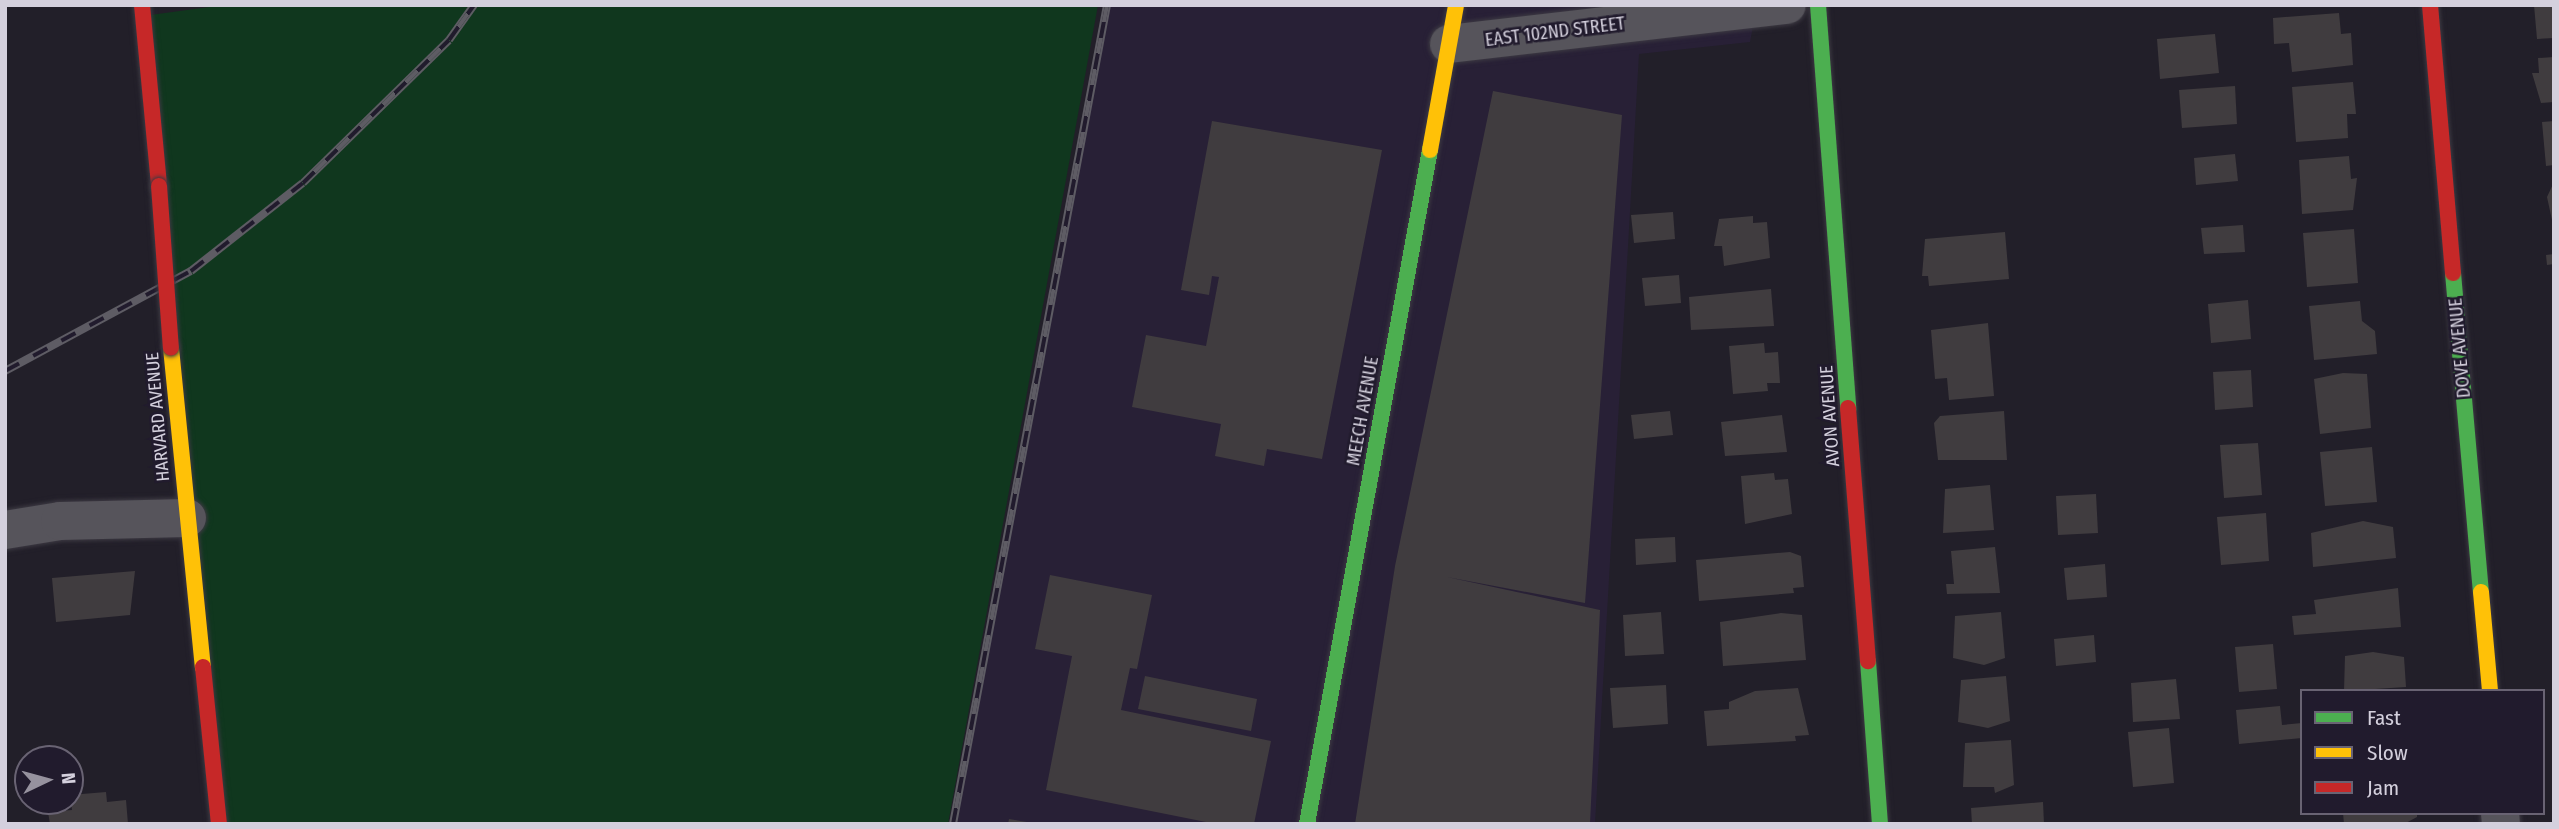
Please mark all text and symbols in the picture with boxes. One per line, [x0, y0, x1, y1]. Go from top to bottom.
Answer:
street label: EAST 102ND STREET [1484, 13, 1626, 51]
street label: DOVE AVENUE [2445, 297, 2475, 399]
street label: HARVARD AVENUE [142, 351, 174, 483]
street label: MEECH AVENUE [1343, 355, 1383, 467]
street label: AVON AVENUE [1816, 365, 1844, 467]
legend [2300, 689, 2545, 815]
text: Fast [2367, 705, 2401, 731]
text: Slow [2367, 740, 2408, 766]
north arrow [14, 745, 84, 815]
text: N [56, 772, 80, 785]
text: Jam [2367, 775, 2399, 801]

